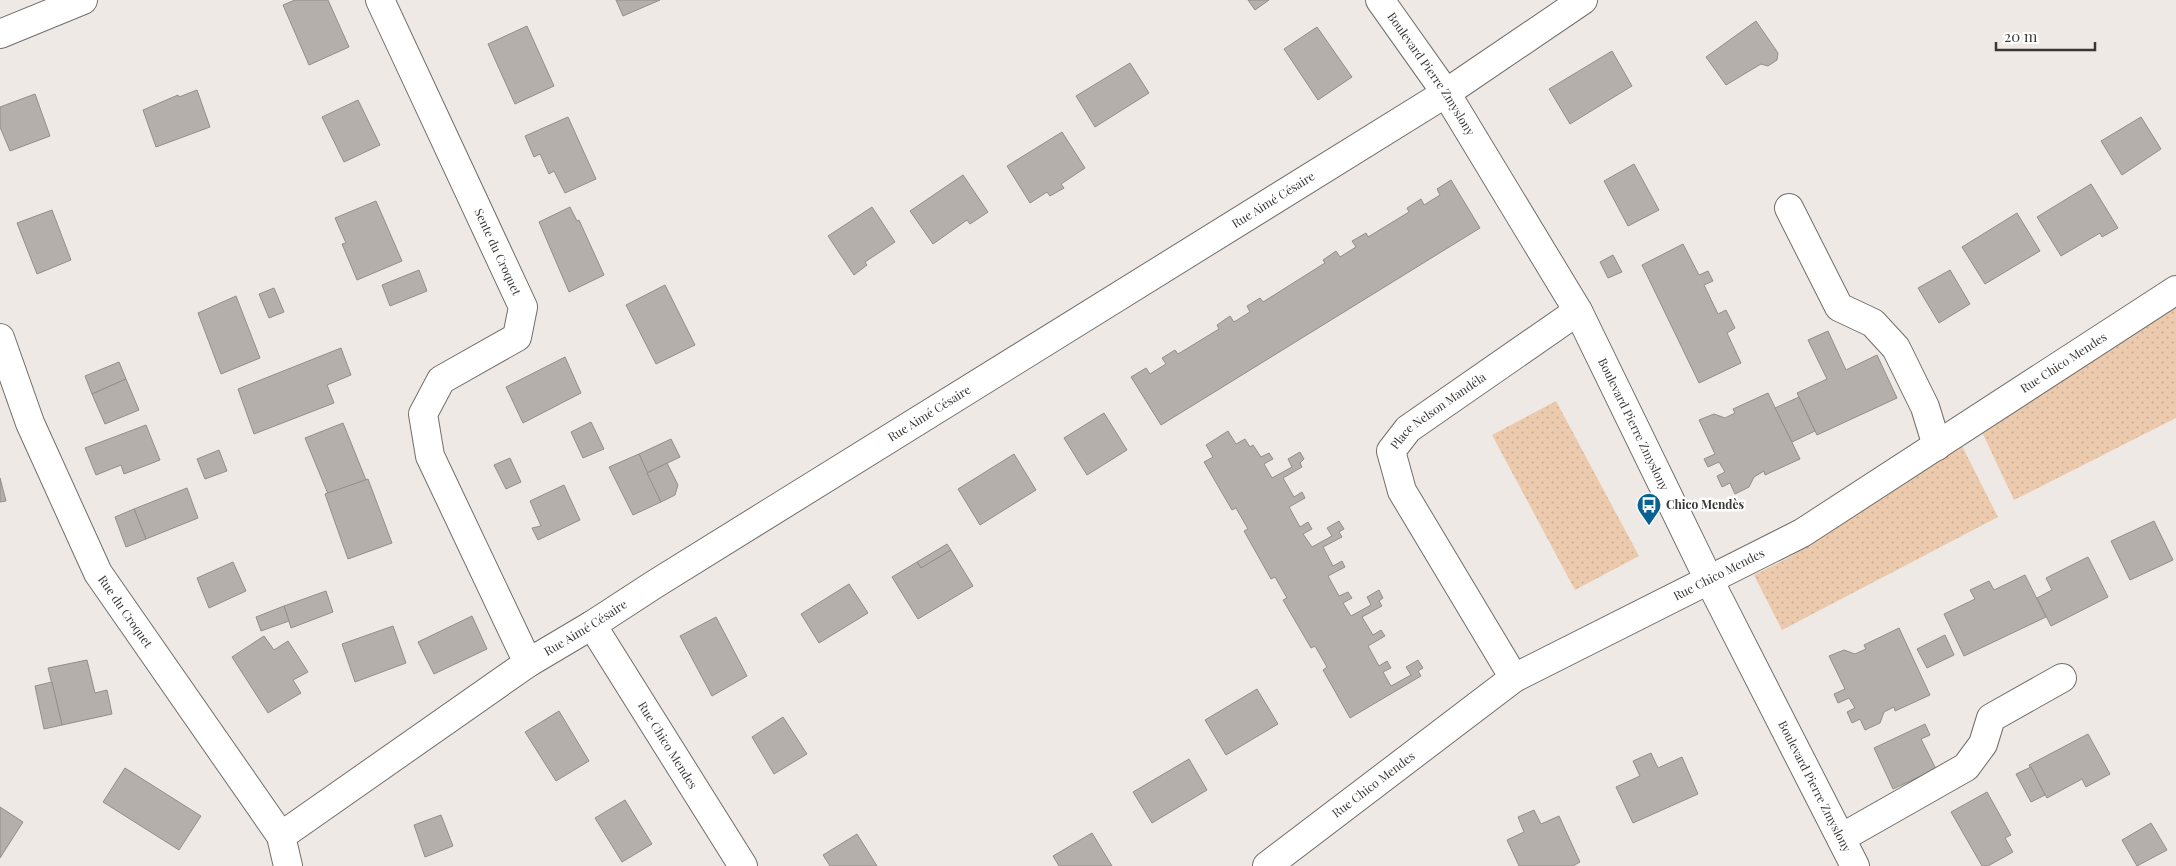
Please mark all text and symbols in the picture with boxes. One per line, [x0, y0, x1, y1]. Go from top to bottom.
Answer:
street label: Boulevard Pierre Zmyslony [1384, 9, 1479, 138]
scale bar [1996, 20, 2095, 52]
text: 20 m [2004, 26, 2038, 46]
street label: Rue Aimé Césaire [1228, 168, 1317, 231]
street label: Sente du Croquet [471, 206, 526, 298]
street label: Rue Chico Mendes [2017, 328, 2110, 396]
street label: Boulevard Pierre Zmyslony [1595, 355, 1673, 493]
street label: Place Nelson Mandéla [1386, 368, 1489, 452]
street label: Rue Aimé Césaire [884, 381, 973, 445]
bus stop icon: Chico Mendès [1636, 492, 1662, 526]
place label: Chico Mendès [1666, 496, 1745, 512]
street label: Rue Chico Mendes [1670, 544, 1767, 604]
street label: Rue du Croquet [95, 572, 157, 651]
street label: Rue Aimé Césaire [541, 595, 630, 659]
street label: Rue Chico Mendes [635, 698, 702, 791]
street label: Boulevard Pierre Zmyslony [1775, 718, 1856, 855]
street label: Rue Chico Mendes [1328, 747, 1418, 821]

